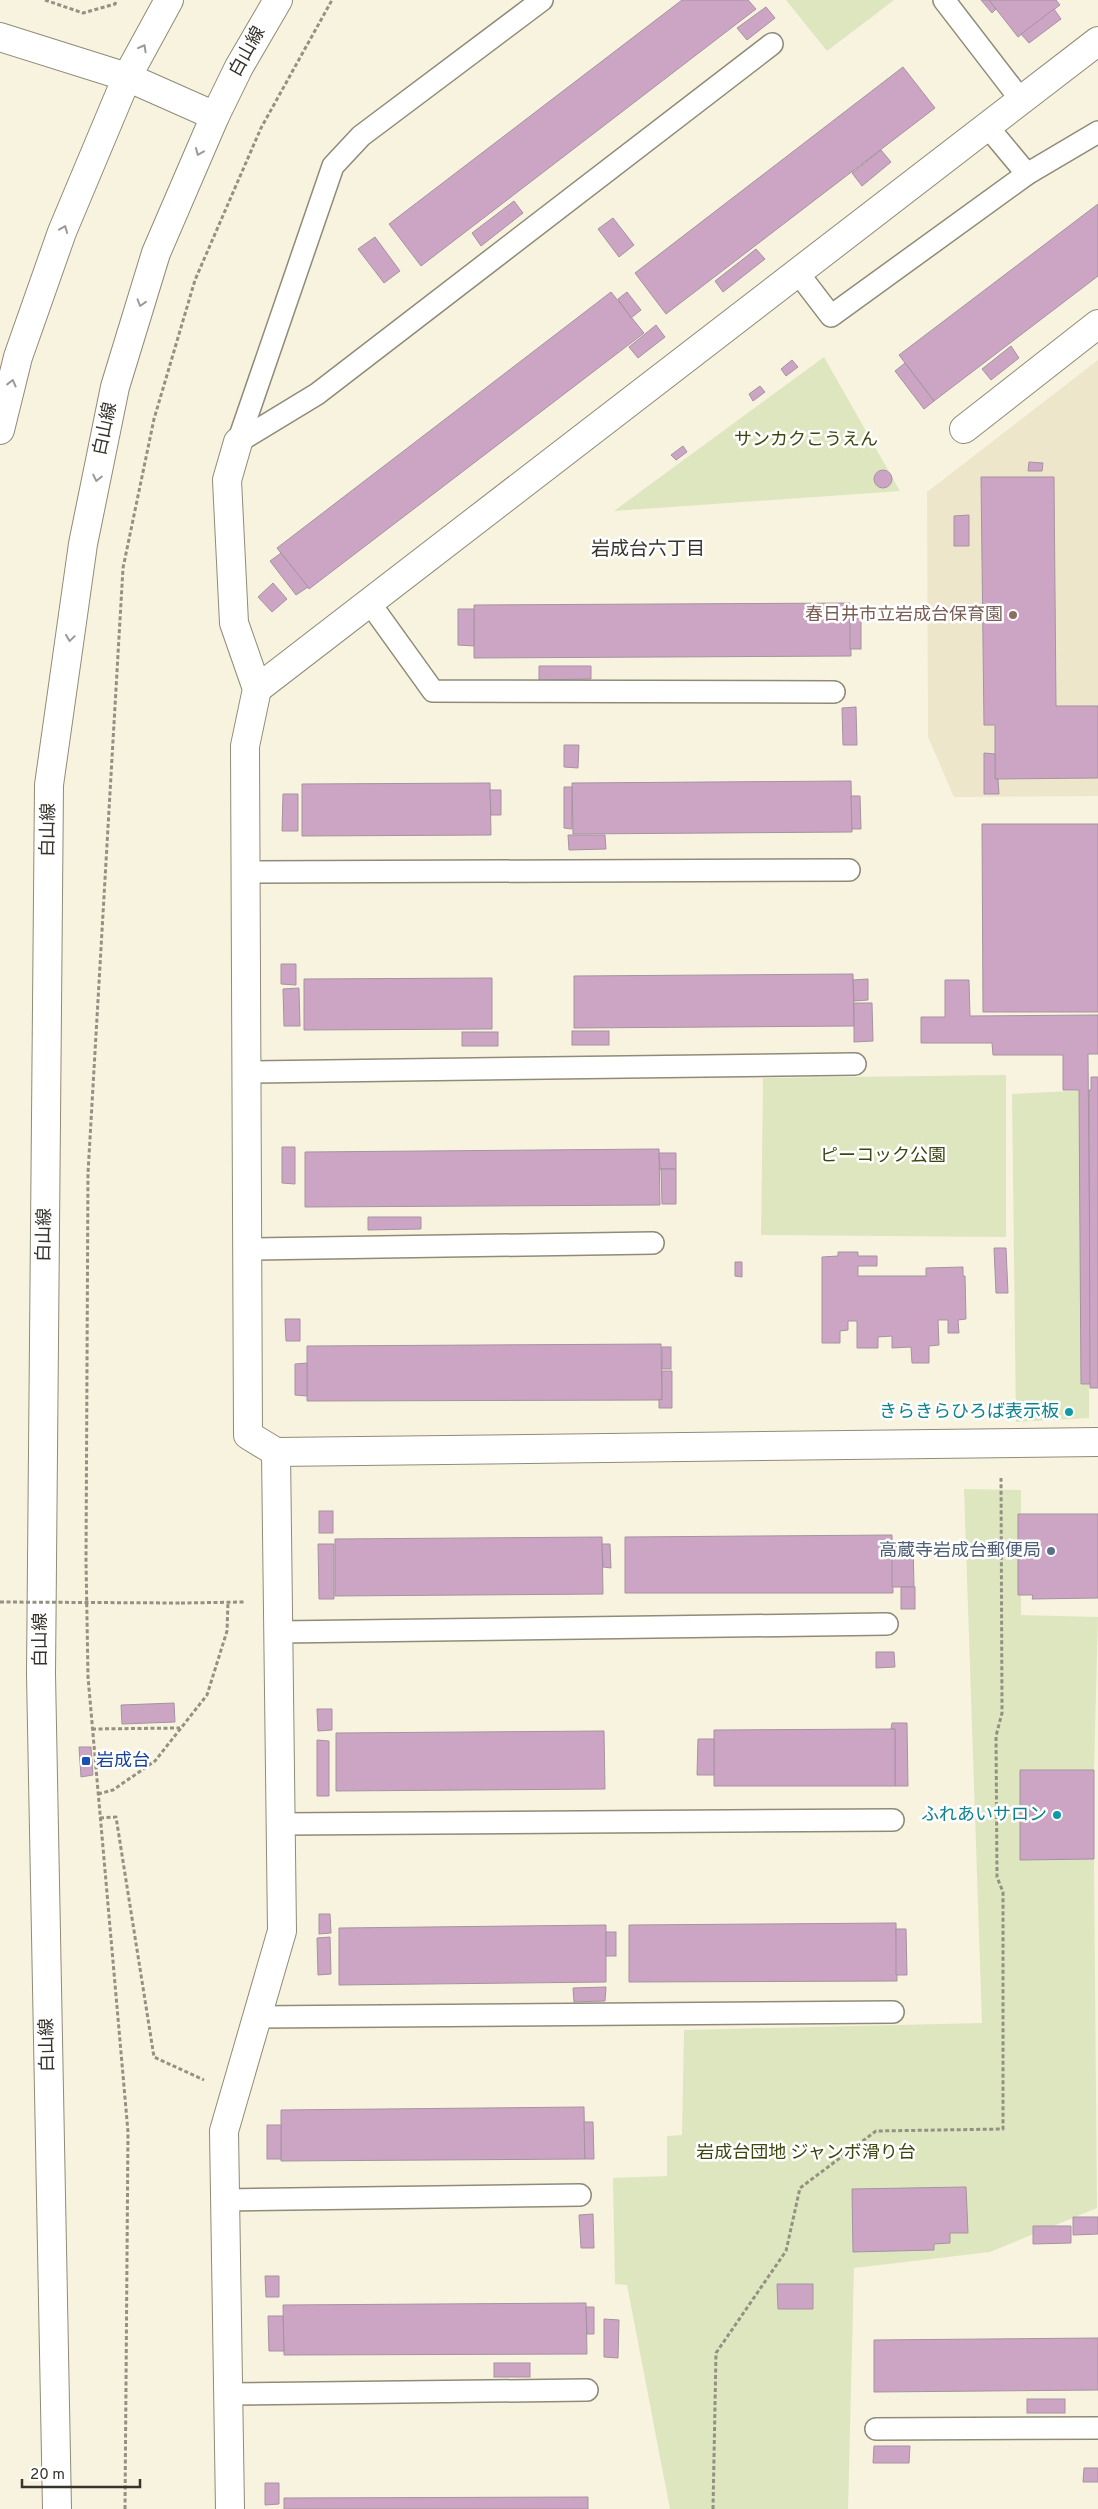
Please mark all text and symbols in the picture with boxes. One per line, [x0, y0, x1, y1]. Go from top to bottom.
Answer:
street label: 白山線 [225, 23, 271, 81]
one-way arrow [137, 44, 147, 53]
one-way arrow [195, 147, 206, 156]
one-way arrow [58, 225, 68, 234]
one-way arrow [136, 299, 146, 307]
one-way arrow [6, 378, 17, 387]
street label: 白山線 [89, 400, 123, 458]
park label: サンカクこうえん [734, 429, 878, 452]
one-way arrow [92, 473, 102, 482]
district label: 岩成台六丁目 [591, 538, 705, 562]
place label: 春日井市立岩成台保育園 [805, 604, 1003, 627]
marker: 春日井市立岩成台保育園 [1007, 609, 1019, 621]
one-way arrow [65, 634, 75, 642]
street label: 白山線 [37, 803, 61, 857]
park label: ピーコック公園 [820, 1145, 946, 1168]
street label: 白山線 [33, 1208, 57, 1262]
place label: きらきらひろば表示板 [879, 1401, 1059, 1424]
marker: きらきらひろば表示板 [1063, 1406, 1075, 1418]
place label: 高蔵寺岩成台郵便局 [879, 1540, 1041, 1563]
marker: 高蔵寺岩成台郵便局 [1045, 1545, 1057, 1557]
street label: 白山線 [30, 1613, 53, 1667]
place label: 岩成台 [96, 1750, 150, 1773]
marker: 岩成台 [80, 1755, 92, 1767]
place label: ふれあいサロン [921, 1804, 1047, 1827]
marker: ふれあいサロン [1051, 1809, 1063, 1821]
street label: 白山線 [36, 2018, 60, 2072]
park label: 岩成台団地 ジャンボ滑り台 [696, 2142, 916, 2165]
scale bar [22, 2456, 140, 2488]
text: 20 m [30, 2466, 65, 2485]

